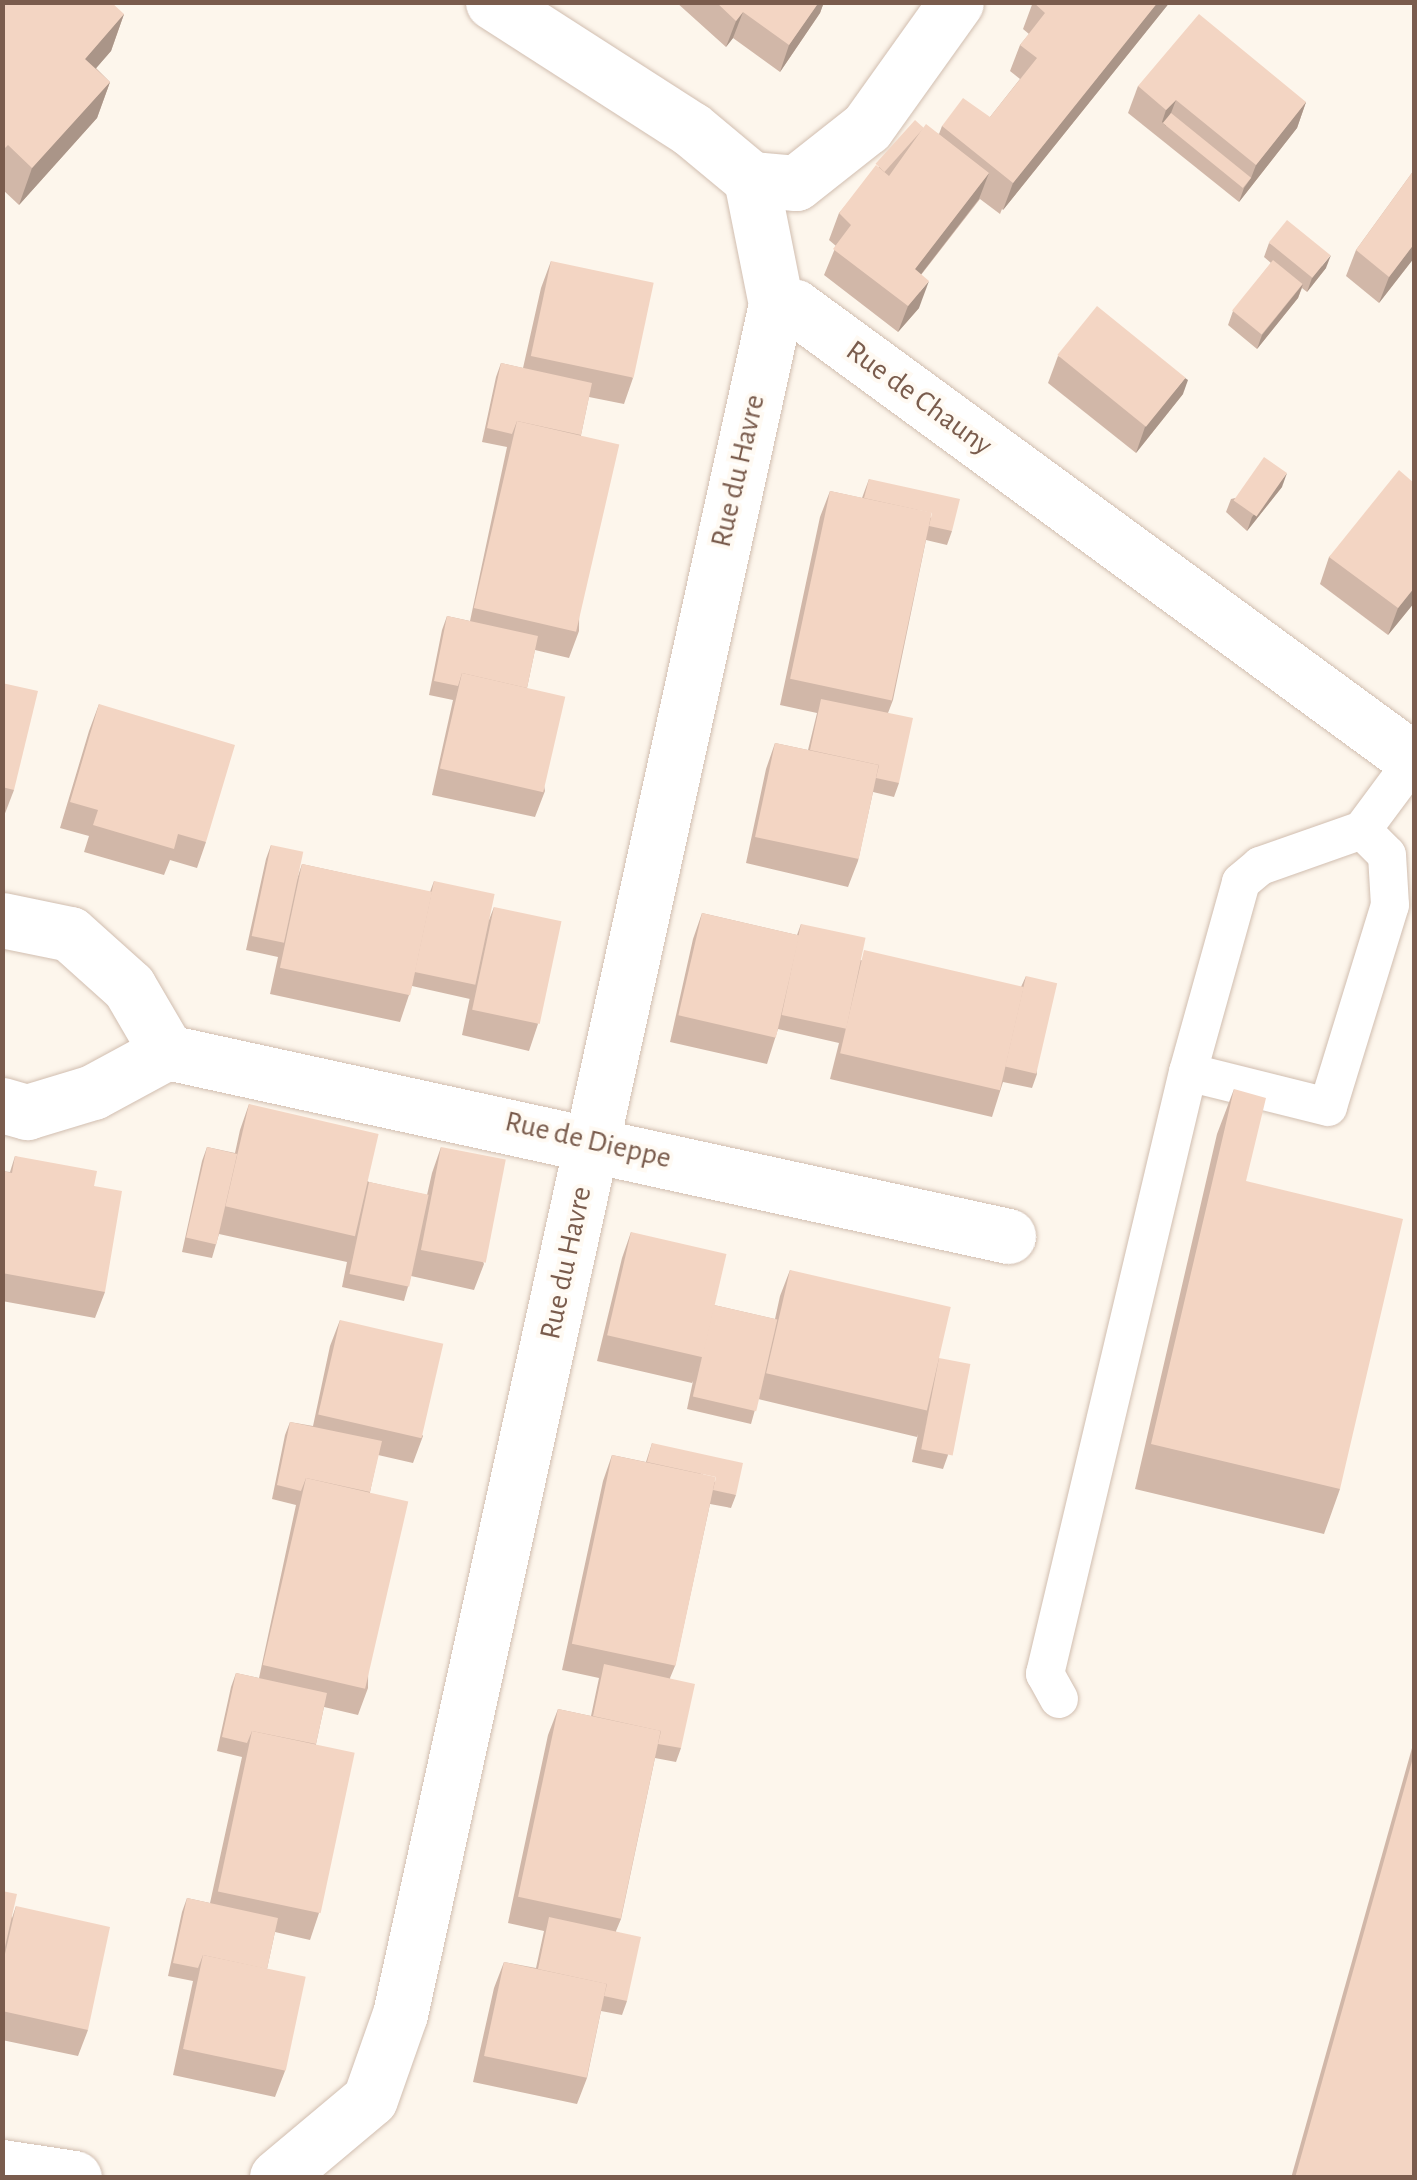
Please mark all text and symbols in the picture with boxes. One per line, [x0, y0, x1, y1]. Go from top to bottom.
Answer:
street label: Rue de Chauny [839, 333, 999, 463]
street label: Rue du Havre [703, 391, 773, 551]
street label: Rue de Dieppe [501, 1103, 675, 1177]
street label: Rue du Havre [532, 1183, 600, 1343]

